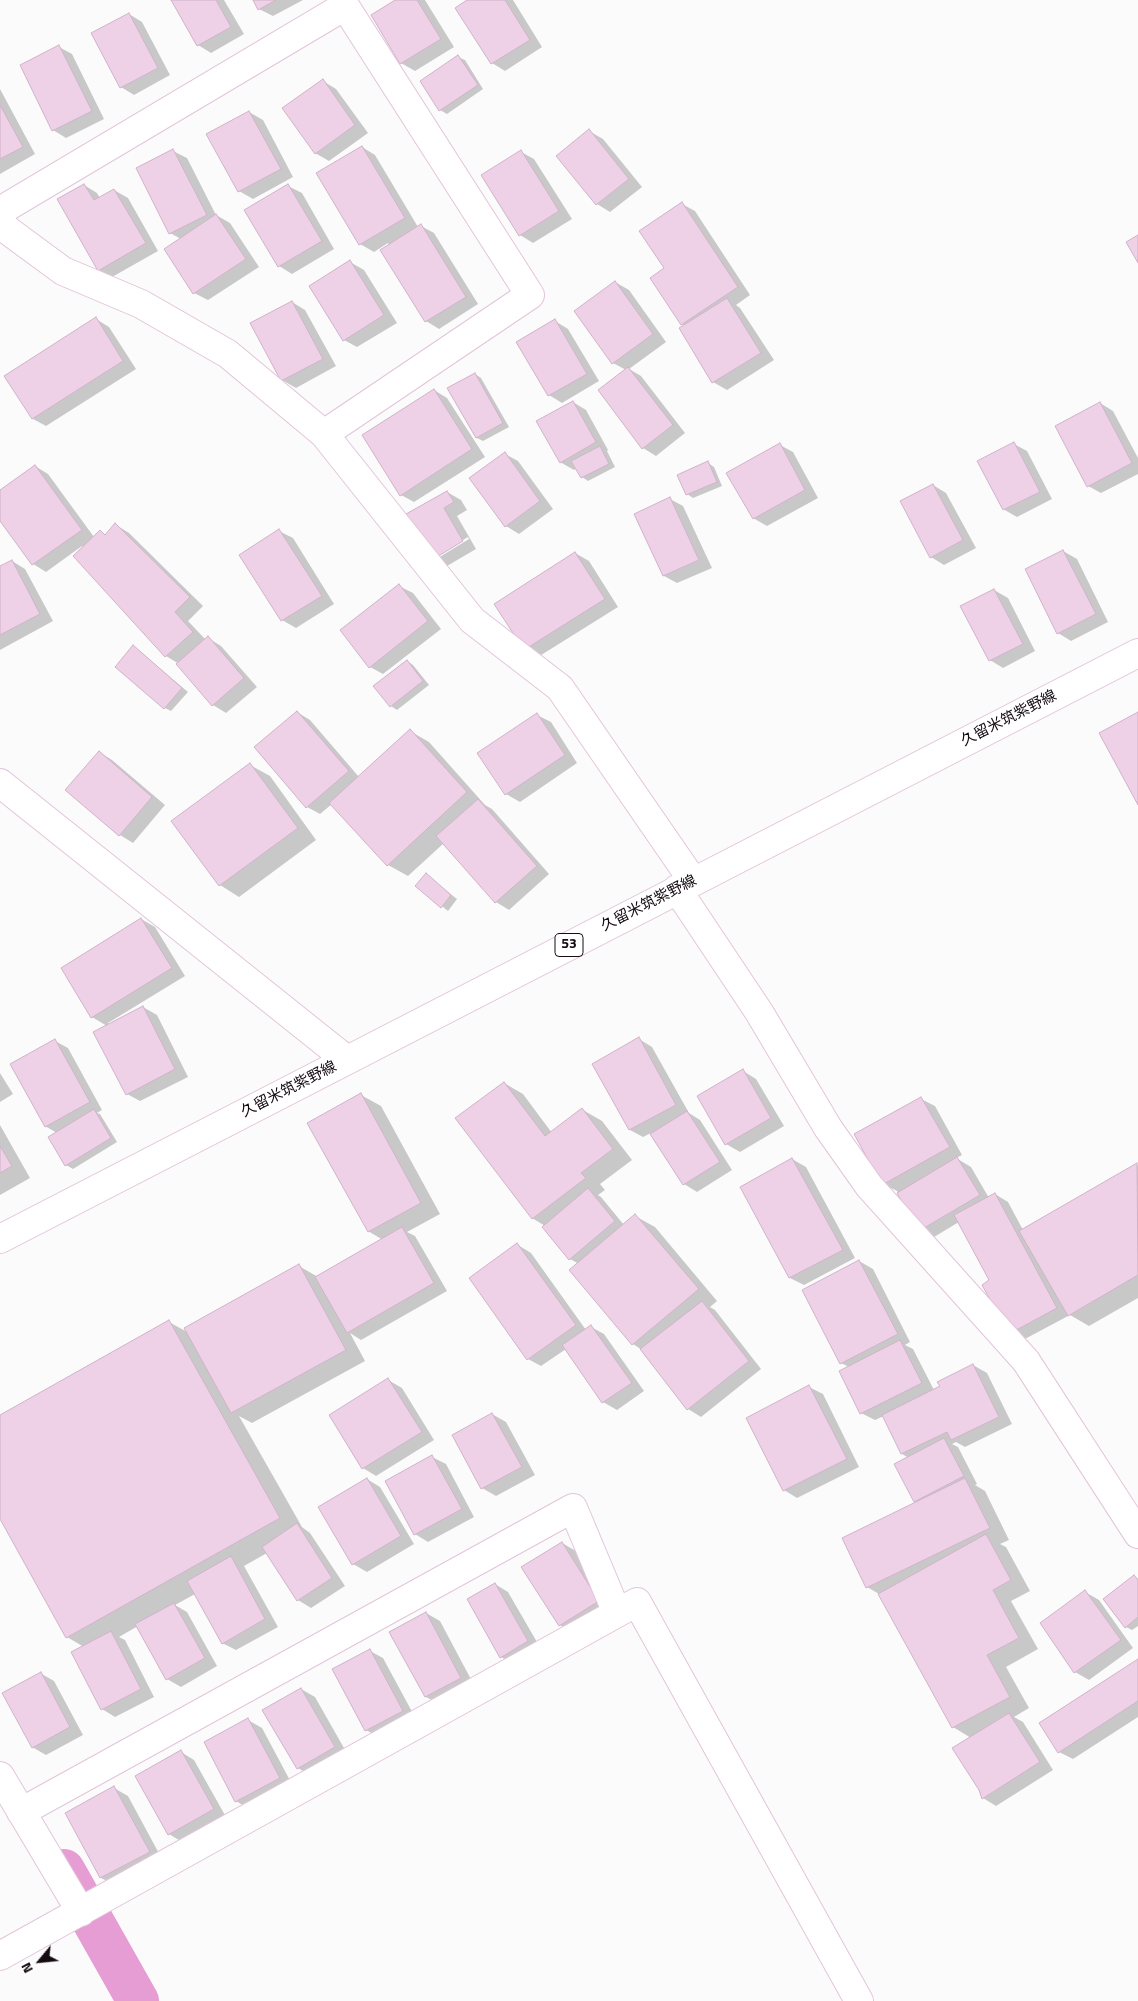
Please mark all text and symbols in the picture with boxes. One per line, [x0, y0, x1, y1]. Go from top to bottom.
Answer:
street label: 久留米筑紫野線 [958, 687, 1060, 751]
street label: 久留米筑紫野線 [598, 872, 700, 936]
road number: 53 [555, 934, 583, 956]
street label: 久留米筑紫野線 [238, 1058, 340, 1122]
north arrow [15, 1936, 65, 1986]
text: N [15, 1959, 38, 1977]

